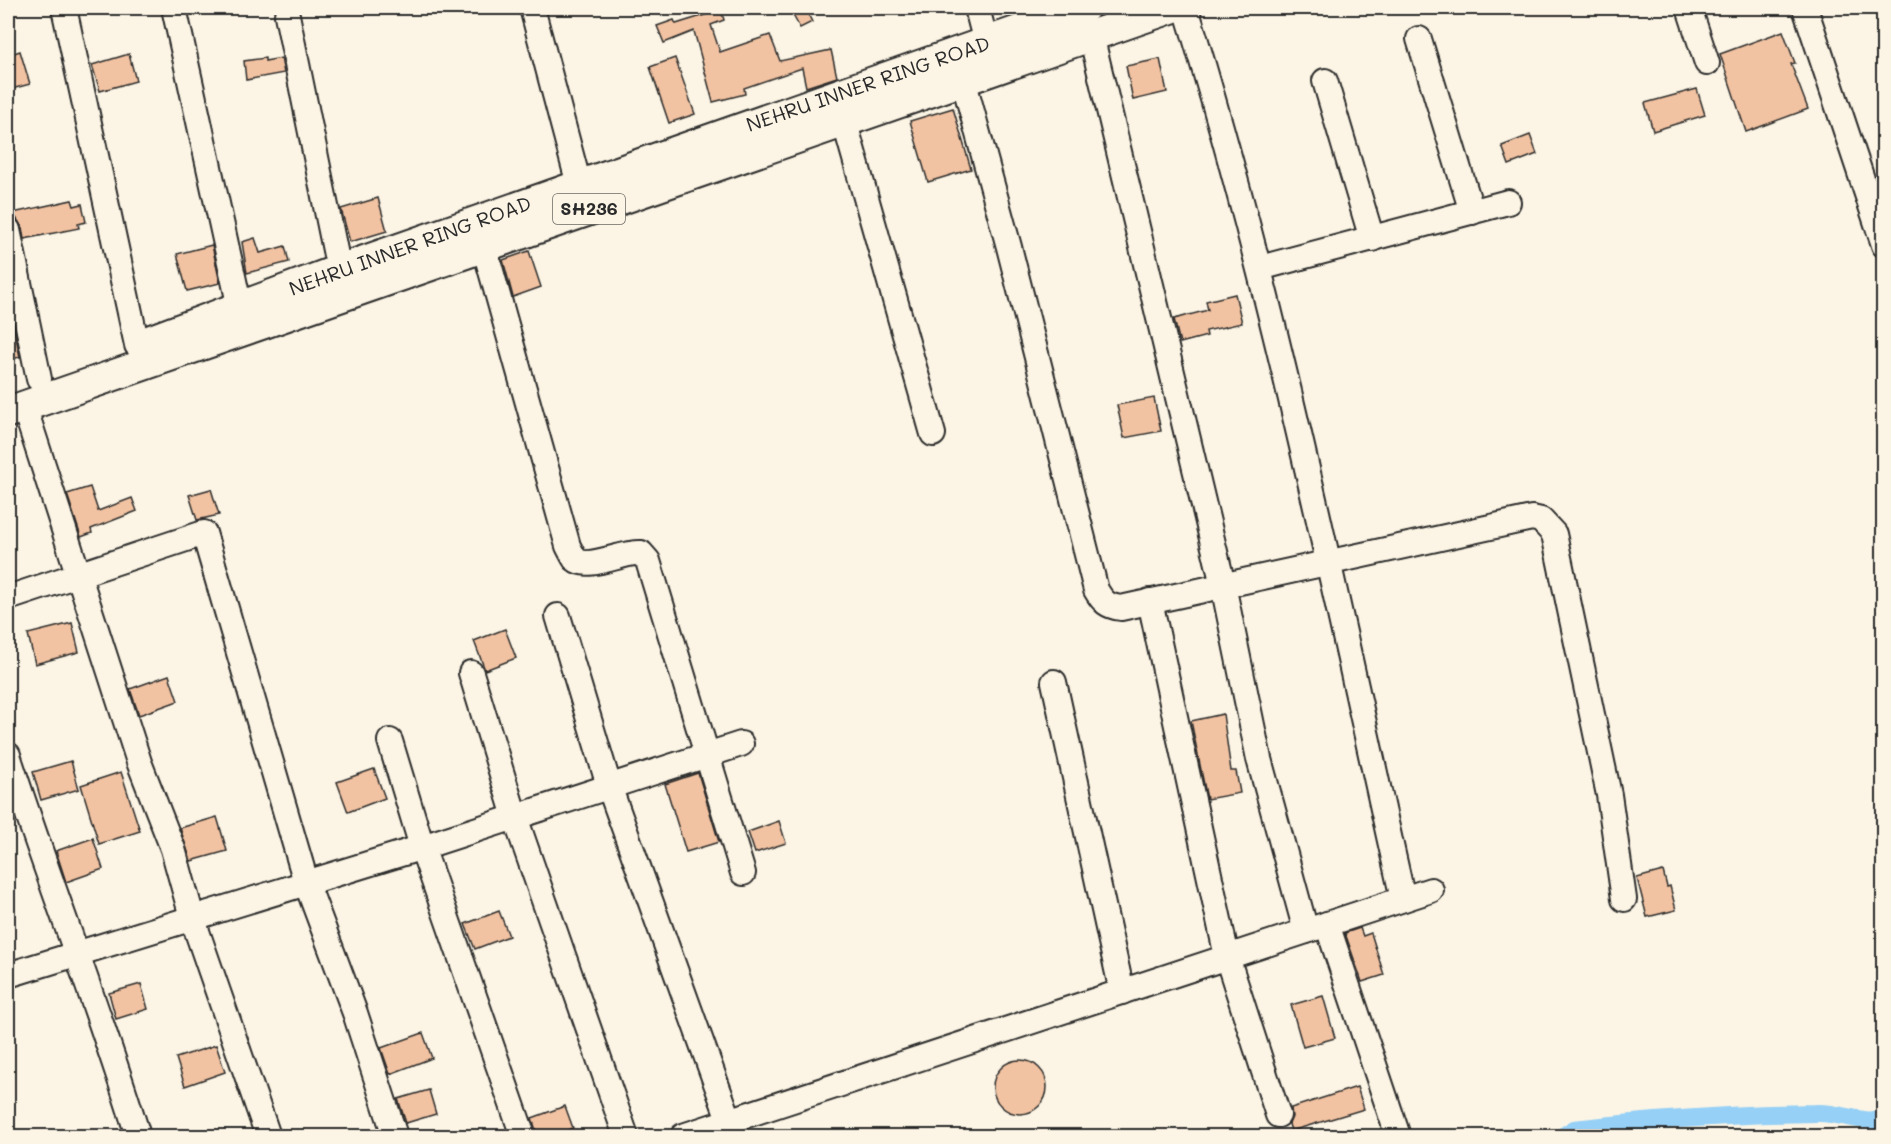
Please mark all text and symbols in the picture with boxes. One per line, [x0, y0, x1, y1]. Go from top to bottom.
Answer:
street label: NEHRU INNER RING ROAD [743, 29, 993, 137]
street label: NEHRU INNER RING ROAD [285, 189, 534, 301]
road number: SH236 [553, 194, 625, 224]

